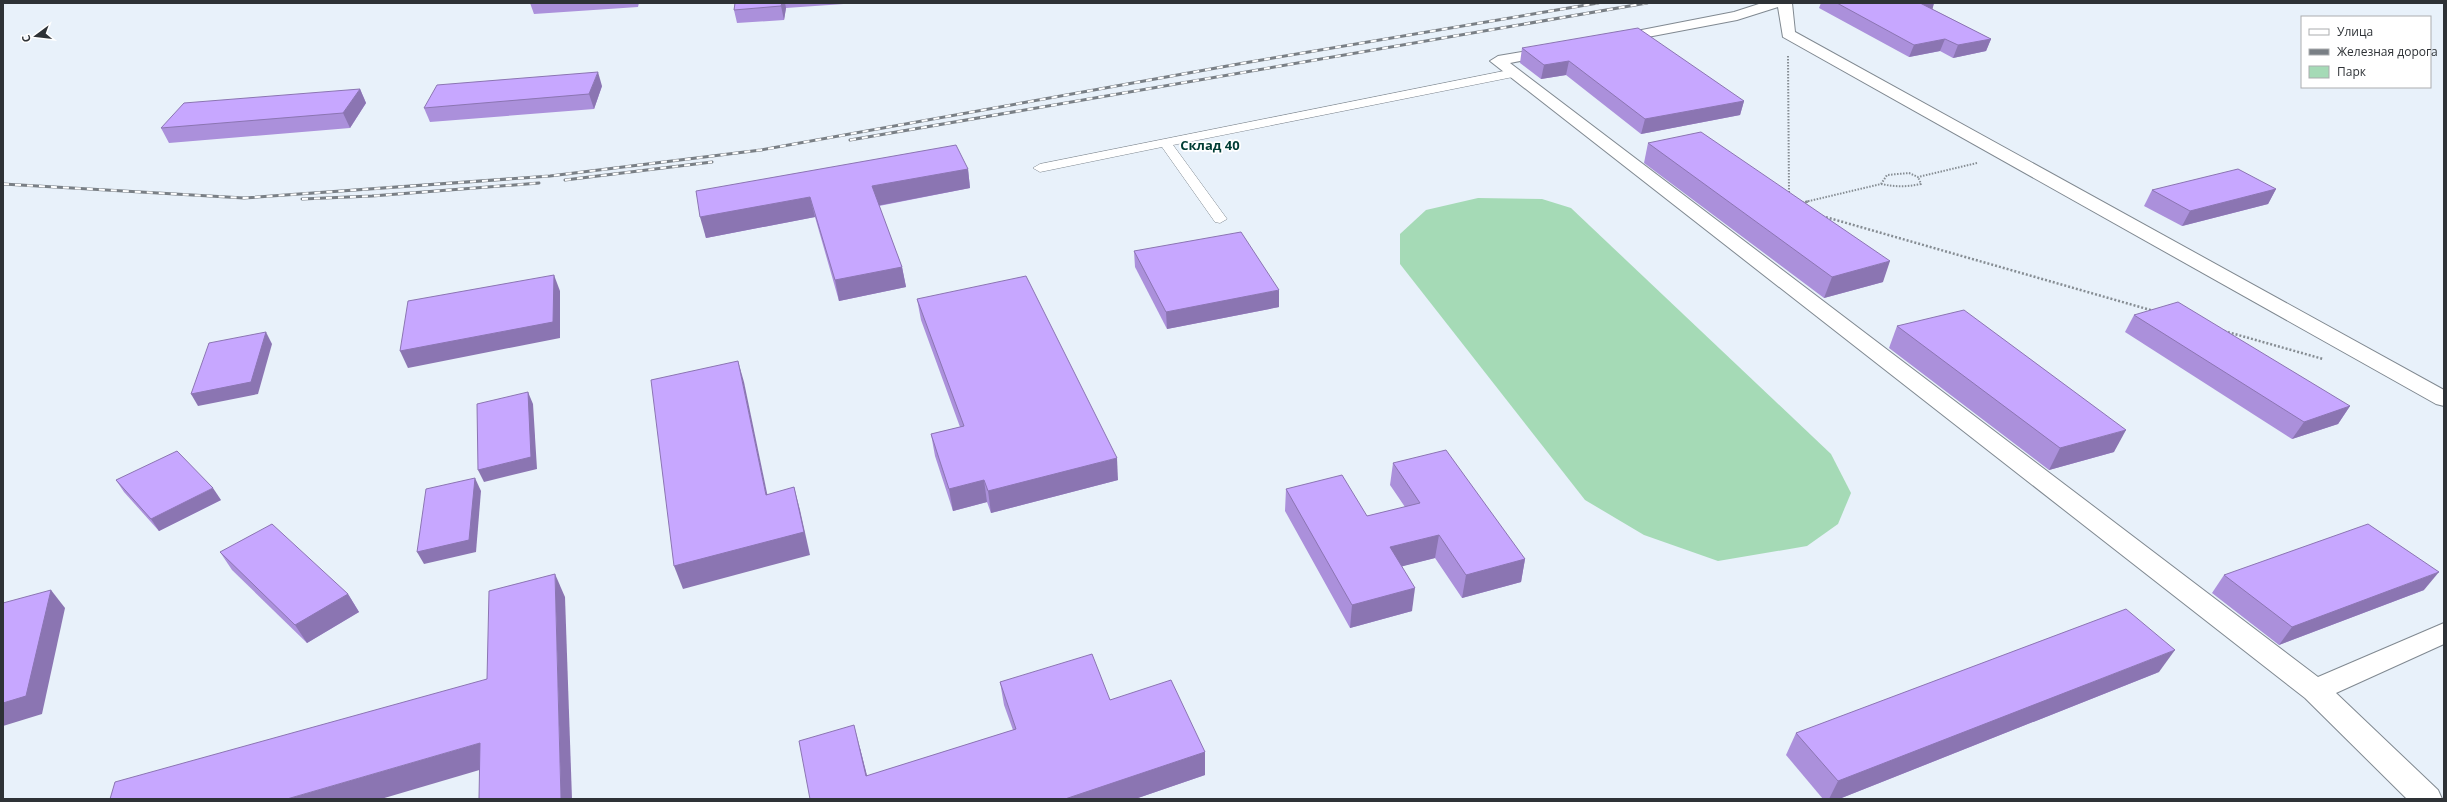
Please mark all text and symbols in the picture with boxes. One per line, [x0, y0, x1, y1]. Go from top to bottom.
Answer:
north arrow [16, 16, 56, 56]
legend [2301, 16, 2431, 88]
text: Улица [2337, 23, 2373, 40]
text: С [18, 33, 34, 44]
text: Железная дорога [2337, 43, 2438, 60]
text: Парк [2337, 63, 2367, 80]
district label: Склад 40 [1180, 136, 1240, 154]

